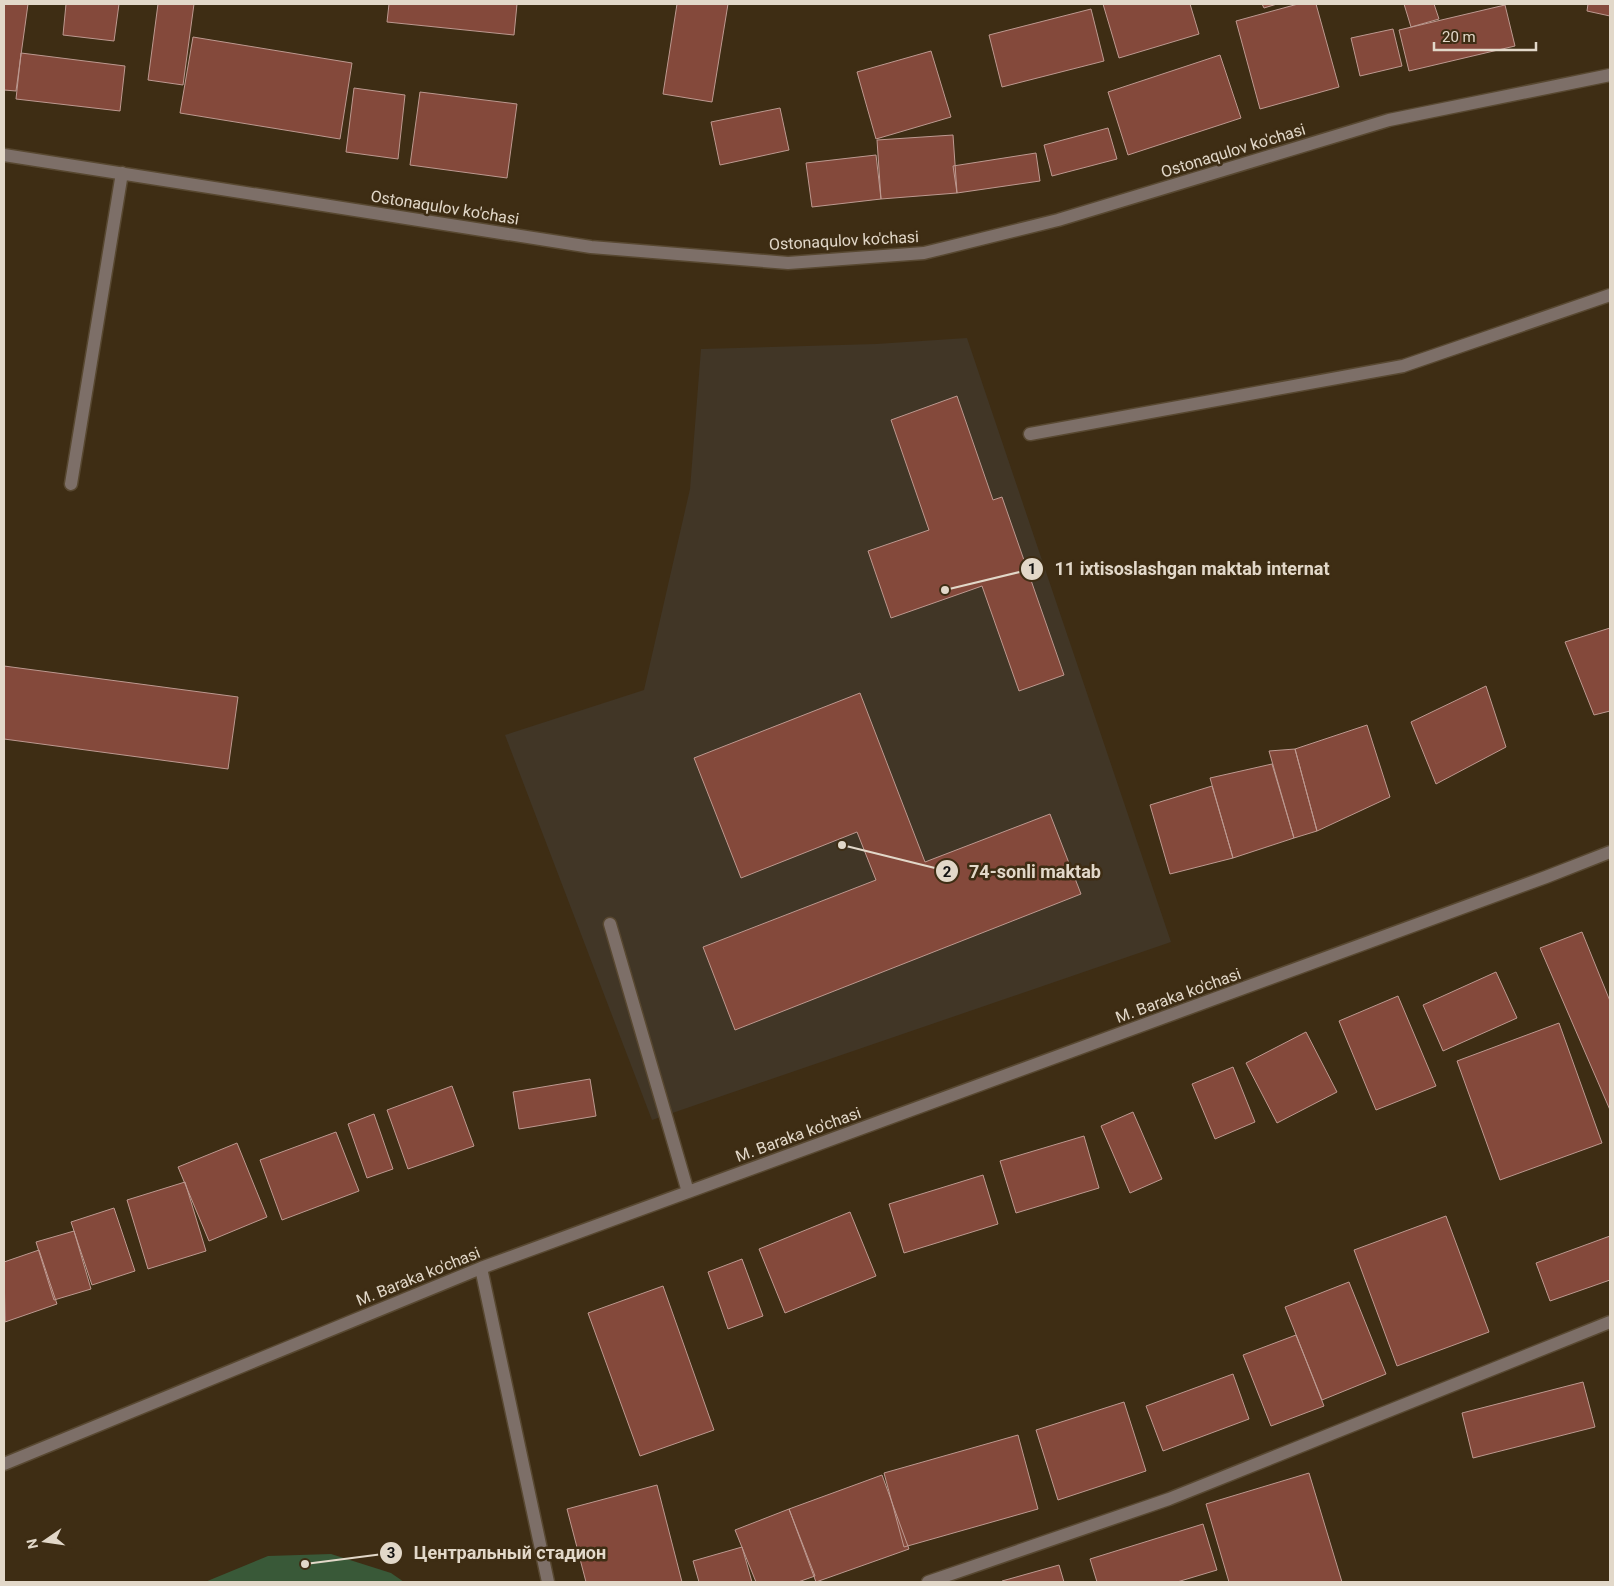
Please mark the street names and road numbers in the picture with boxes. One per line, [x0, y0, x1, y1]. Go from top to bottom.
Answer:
street label: Ostonaqulov ko'chasi [1159, 119, 1308, 182]
street label: Ostonaqulov ko'chasi [369, 186, 521, 229]
street label: Ostonaqulov ko'chasi [769, 227, 919, 254]
street label: M. Baraka ko'chasi [1113, 964, 1243, 1027]
street label: M. Baraka ko'chasi [733, 1103, 863, 1166]
street label: M. Baraka ko'chasi [353, 1243, 483, 1310]

